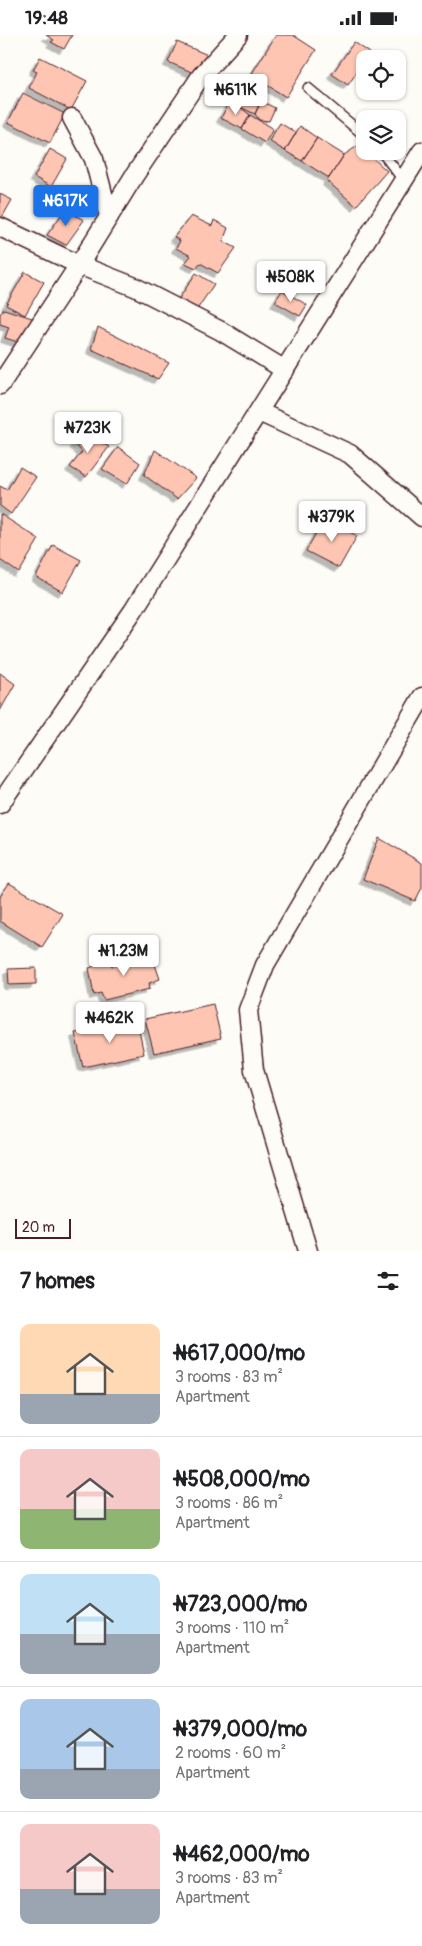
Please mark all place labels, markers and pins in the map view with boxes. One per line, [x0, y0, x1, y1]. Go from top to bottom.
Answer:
pin: ₦611K [201, 73, 271, 116]
pin: ₦617K [31, 185, 101, 227]
pin: ₦508K [256, 261, 326, 303]
pin: ₦723K [53, 411, 123, 454]
pin: ₦379K [297, 501, 367, 543]
pin: ₦1.23M [83, 935, 165, 977]
pin: ₦462K [75, 1001, 145, 1044]

